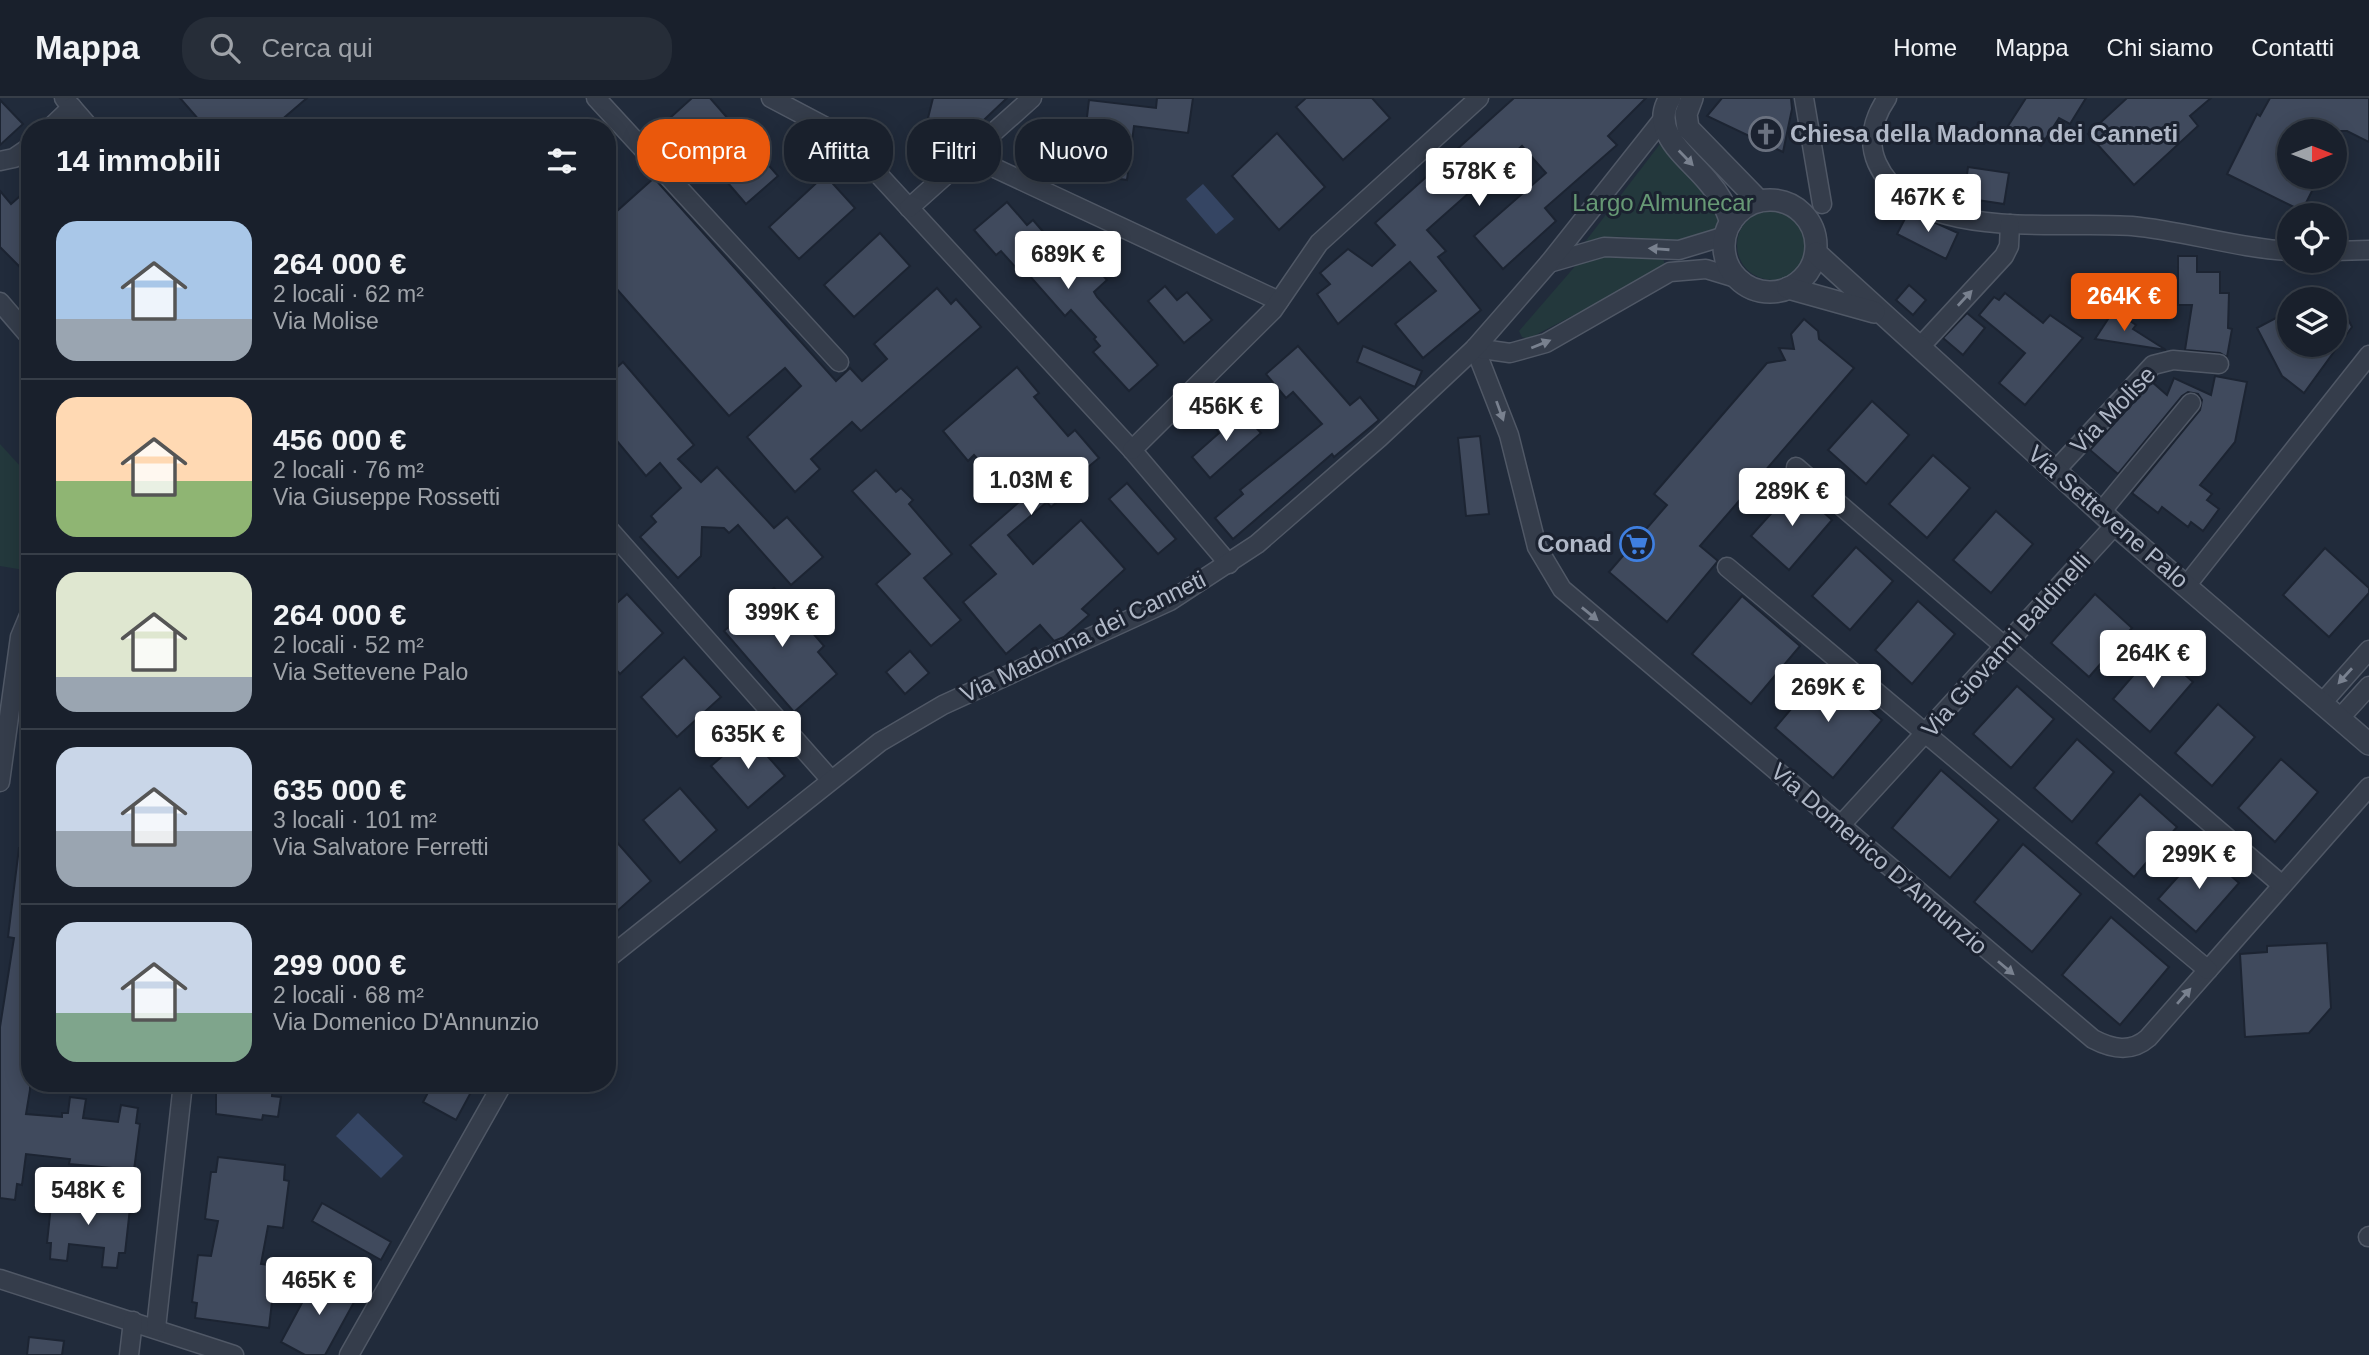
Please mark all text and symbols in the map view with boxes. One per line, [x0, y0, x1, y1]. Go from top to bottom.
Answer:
search box [182, 17, 672, 80]
text: Mappa [35, 29, 140, 66]
icon: search [206, 29, 244, 67]
text: Cerca qui [262, 33, 373, 63]
text: Home [1893, 34, 1957, 61]
text: Mappa [1995, 34, 2069, 61]
text: Chi siamo [2107, 34, 2213, 61]
text: Contatti [2251, 34, 2334, 61]
church icon: Chiesa della Madonna dei Canneti [1747, 115, 1785, 153]
chip: Compra [637, 119, 770, 182]
chip: Affitta [784, 119, 893, 182]
chip: Filtri [907, 119, 1001, 182]
chip: Nuovo [1015, 119, 1132, 182]
north arrow [2277, 119, 2347, 189]
map controls [2277, 119, 2347, 357]
place label: Chiesa della Madonna dei Canneti [1790, 120, 2178, 147]
icon: filters [543, 142, 581, 180]
text: 14 immobili [56, 144, 221, 177]
pin: 578K € [1422, 148, 1536, 208]
one-way arrow [1677, 149, 1694, 166]
text: 578K € [1442, 158, 1516, 184]
pin: 467K € [1871, 174, 1985, 234]
text: 467K € [1891, 184, 1965, 210]
park label: Largo Almunecar [1572, 189, 1754, 216]
button: locate [2277, 203, 2347, 273]
pin: 689K € [1011, 232, 1125, 291]
text: 689K € [1031, 241, 1105, 267]
one-way arrow [1648, 244, 1670, 255]
text: 264 000 € [273, 247, 406, 280]
icon: home [112, 249, 196, 333]
pin: 264K € [2067, 274, 2181, 333]
text: 2 locali · 62 m² [273, 281, 424, 307]
text: 264K € [2087, 283, 2161, 309]
button: layers [2277, 287, 2347, 357]
one-way arrow [1957, 290, 1973, 307]
text: Via Molise [273, 308, 379, 334]
one-way arrow [1531, 338, 1552, 349]
street label: Via Molise [2065, 361, 2161, 459]
pin: 456K € [1169, 384, 1283, 443]
text: 456K € [1189, 393, 1263, 419]
one-way arrow [1495, 401, 1506, 422]
text: 456 000 € [273, 423, 406, 456]
icon: home [112, 425, 196, 509]
street label: Via Settevene Palo [2023, 440, 2194, 594]
text: 2 locali · 76 m² [273, 457, 424, 483]
pin: 1.03M € [966, 458, 1096, 517]
text: 1.03M € [989, 467, 1073, 493]
pin: 289K € [1735, 468, 1849, 528]
text: 289K € [1755, 478, 1829, 504]
text: Via Giuseppe Rossetti [273, 484, 500, 510]
supermarket icon: Conad [1618, 525, 1656, 563]
place label: Conad [1537, 530, 1612, 557]
street label: Via Giovanni Baldinelli [1916, 547, 2095, 742]
street label: Via Madonna dei Canneti [956, 565, 1210, 708]
pin: 399K € [725, 589, 839, 649]
text: 264 000 € [273, 598, 406, 631]
text: 399K € [745, 599, 819, 625]
icon: home [112, 600, 196, 684]
one-way arrow [1580, 607, 1598, 622]
pin: 264K € [2096, 630, 2210, 690]
text: 2 locali · 52 m² [273, 632, 424, 658]
text: 264K € [2116, 640, 2190, 666]
text: Via Settevene Palo [273, 659, 468, 685]
pin: 269K € [1771, 664, 1885, 724]
one-way arrow [2337, 667, 2353, 685]
text: 269K € [1791, 674, 1865, 700]
pin: 635K € [691, 712, 805, 771]
text: 635K € [711, 721, 785, 747]
street label: Via Domenico D'Annunzio [1766, 757, 1993, 960]
text: 635 000 € [273, 773, 406, 806]
icon: home [112, 775, 196, 859]
text: 3 locali · 101 m² [273, 807, 437, 833]
pin: 299K € [2142, 832, 2256, 891]
text: Via Salvatore Ferretti [273, 834, 489, 860]
text: 299K € [2162, 841, 2236, 867]
text: 299 000 € [273, 948, 406, 981]
icon: home [112, 950, 196, 1034]
one-way arrow [1997, 960, 2015, 976]
text: 2 locali · 68 m² [273, 982, 424, 1008]
one-way arrow [2176, 988, 2191, 1005]
text: Via Domenico D'Annunzio [273, 1009, 539, 1035]
pin: 548K € [31, 1168, 145, 1227]
text: 548K € [51, 1177, 125, 1203]
pin: 465K € [262, 1258, 376, 1317]
text: 465K € [282, 1267, 356, 1293]

